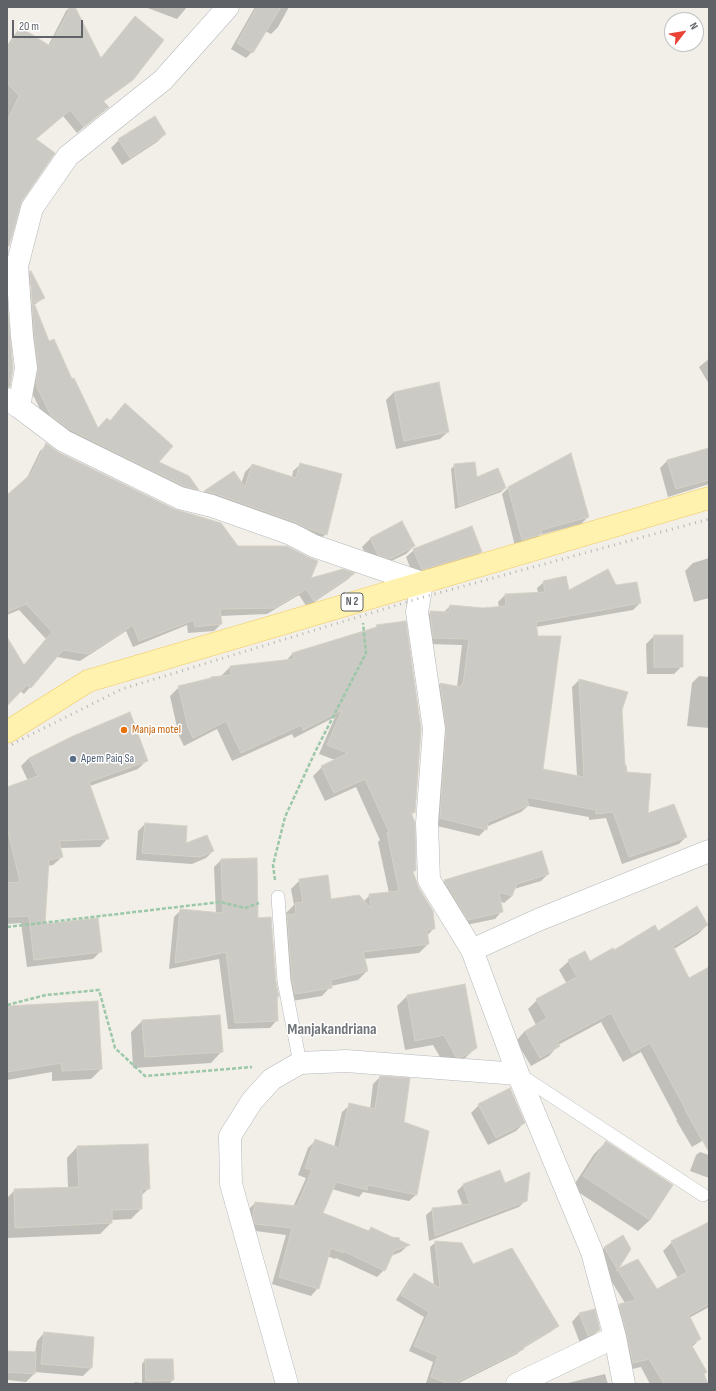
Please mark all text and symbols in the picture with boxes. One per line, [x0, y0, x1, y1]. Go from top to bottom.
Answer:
scale bar [14, 12, 85, 38]
north arrow [664, 12, 704, 52]
text: 20 m [19, 19, 39, 34]
text: N [687, 20, 701, 32]
road number: N 2 [341, 593, 363, 611]
place label: Manja motel [132, 723, 181, 737]
marker: Manja motel [119, 725, 129, 735]
place label: Apem Paiq Sa [81, 752, 134, 766]
marker: Apem Paiq Sa [68, 754, 78, 764]
district label: Manjakandriana [287, 1020, 377, 1040]

